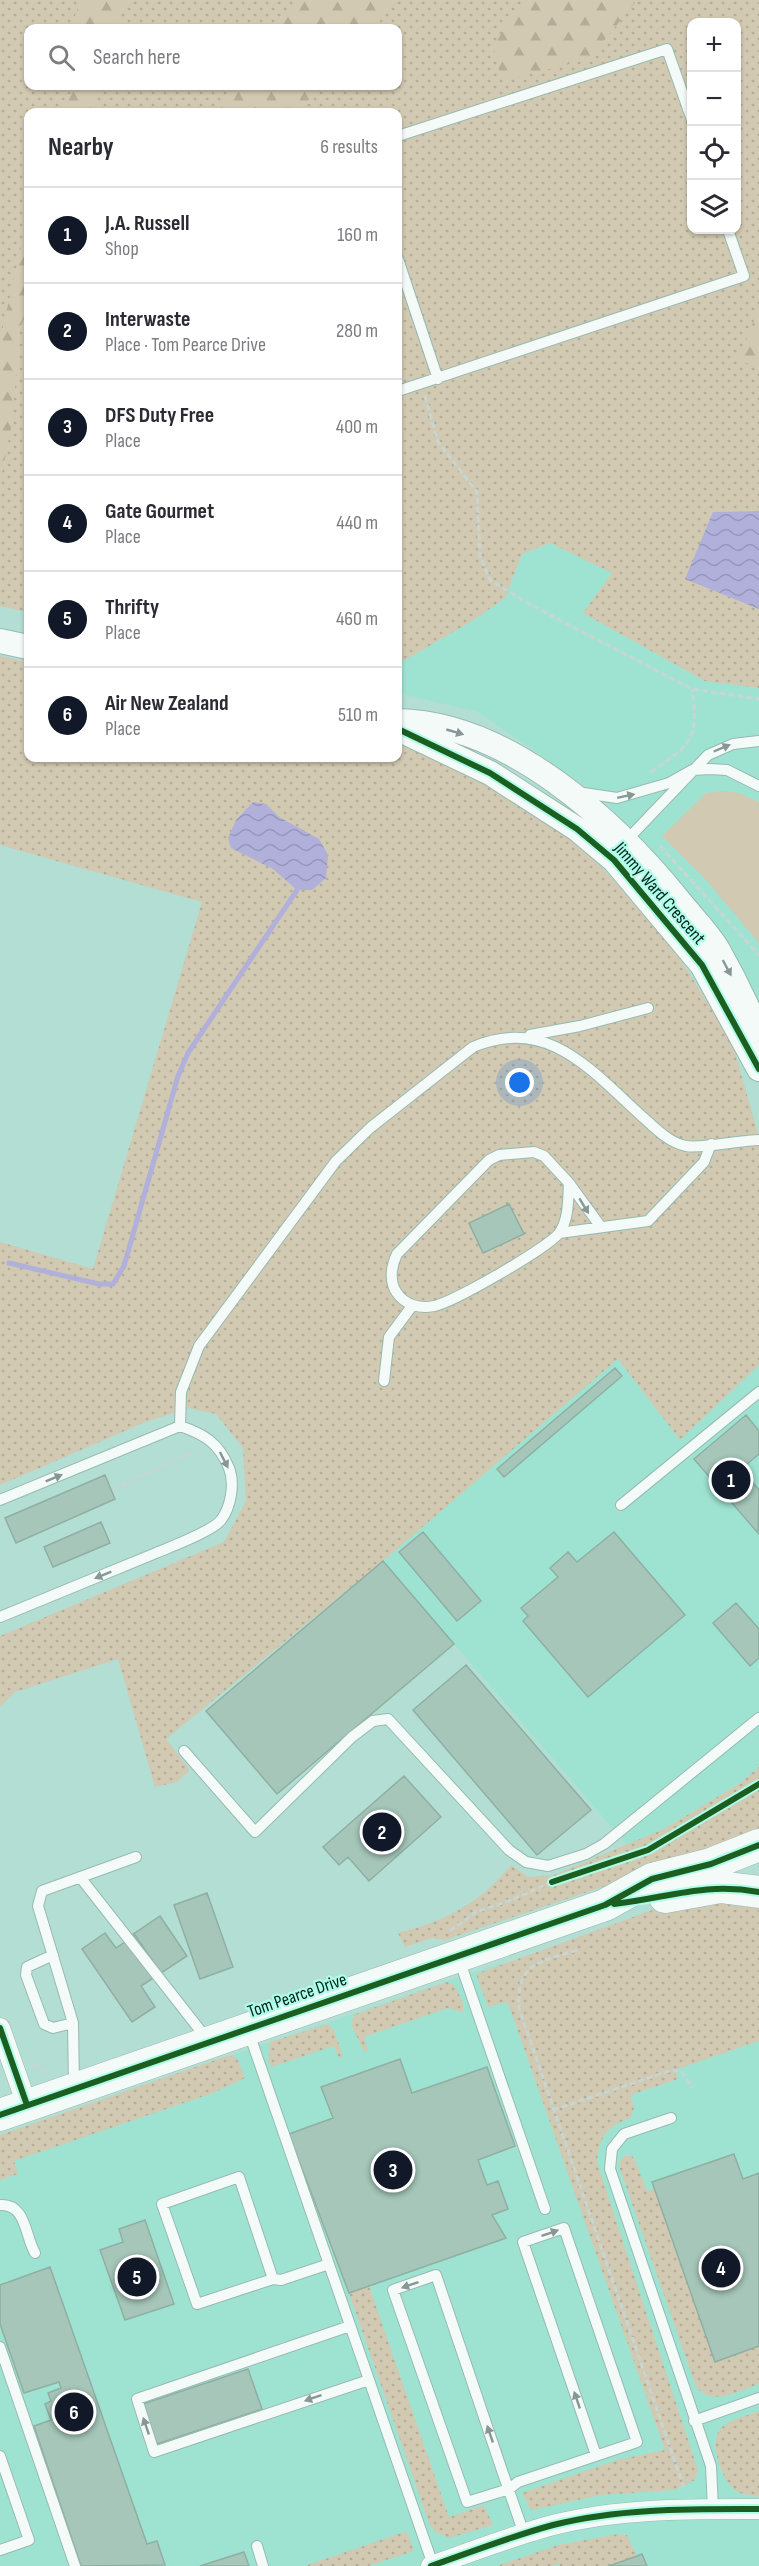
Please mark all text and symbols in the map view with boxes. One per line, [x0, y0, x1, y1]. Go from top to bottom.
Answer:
map controls [687, 18, 741, 234]
button: + [687, 18, 741, 72]
search box [24, 24, 402, 90]
icon: search [45, 41, 78, 74]
text: Search here [93, 44, 180, 71]
button: − [687, 72, 741, 126]
button: locate [687, 126, 741, 180]
text: Nearby [48, 132, 114, 163]
text: 6 results [320, 135, 378, 159]
button: layers [687, 180, 741, 234]
text: J.A. Russell [105, 210, 189, 237]
text: 1 [64, 223, 71, 247]
text: 160 m [337, 223, 378, 247]
text: Shop [105, 237, 139, 261]
text: Interwaste [105, 306, 191, 333]
text: 2 [63, 319, 72, 343]
text: 280 m [336, 319, 378, 343]
text: Place · Tom Pearce Drive [105, 333, 266, 357]
text: DFS Duty Free [105, 402, 214, 429]
text: 3 [63, 415, 72, 439]
text: 400 m [336, 415, 378, 439]
text: Place [105, 429, 141, 453]
text: Gate Gourmet [105, 498, 214, 525]
text: 4 [63, 511, 72, 535]
text: 440 m [336, 511, 378, 535]
text: Place [105, 525, 141, 549]
text: Thrifty [105, 594, 159, 621]
text: 5 [63, 607, 72, 631]
text: 460 m [336, 607, 378, 631]
text: Place [105, 621, 141, 645]
text: Air New Zealand [105, 690, 229, 717]
text: 6 [63, 703, 72, 727]
text: 510 m [338, 703, 378, 727]
text: Place [105, 717, 141, 741]
one-way arrow [446, 728, 464, 737]
one-way arrow [714, 743, 732, 753]
one-way arrow [617, 791, 636, 800]
street label: Jimmy Ward Crescent [609, 837, 710, 949]
one-way arrow [722, 960, 732, 977]
your location [505, 1068, 534, 1097]
one-way arrow [579, 1198, 589, 1215]
one-way arrow [220, 1451, 229, 1468]
pin: 1 [712, 1458, 750, 1502]
one-way arrow [45, 1473, 63, 1482]
one-way arrow [94, 1571, 112, 1580]
pin: 2 [362, 1810, 401, 1854]
street label: Tom Pearce Drive [245, 1969, 349, 2022]
pin: 3 [374, 2148, 412, 2192]
one-way arrow [541, 2228, 559, 2237]
pin: 4 [702, 2246, 740, 2290]
pin: 5 [118, 2254, 156, 2300]
one-way arrow [400, 2280, 418, 2290]
pin: 6 [54, 2390, 94, 2434]
one-way arrow [572, 2391, 582, 2409]
one-way arrow [304, 2394, 322, 2404]
one-way arrow [140, 2417, 150, 2435]
one-way arrow [484, 2424, 494, 2442]

